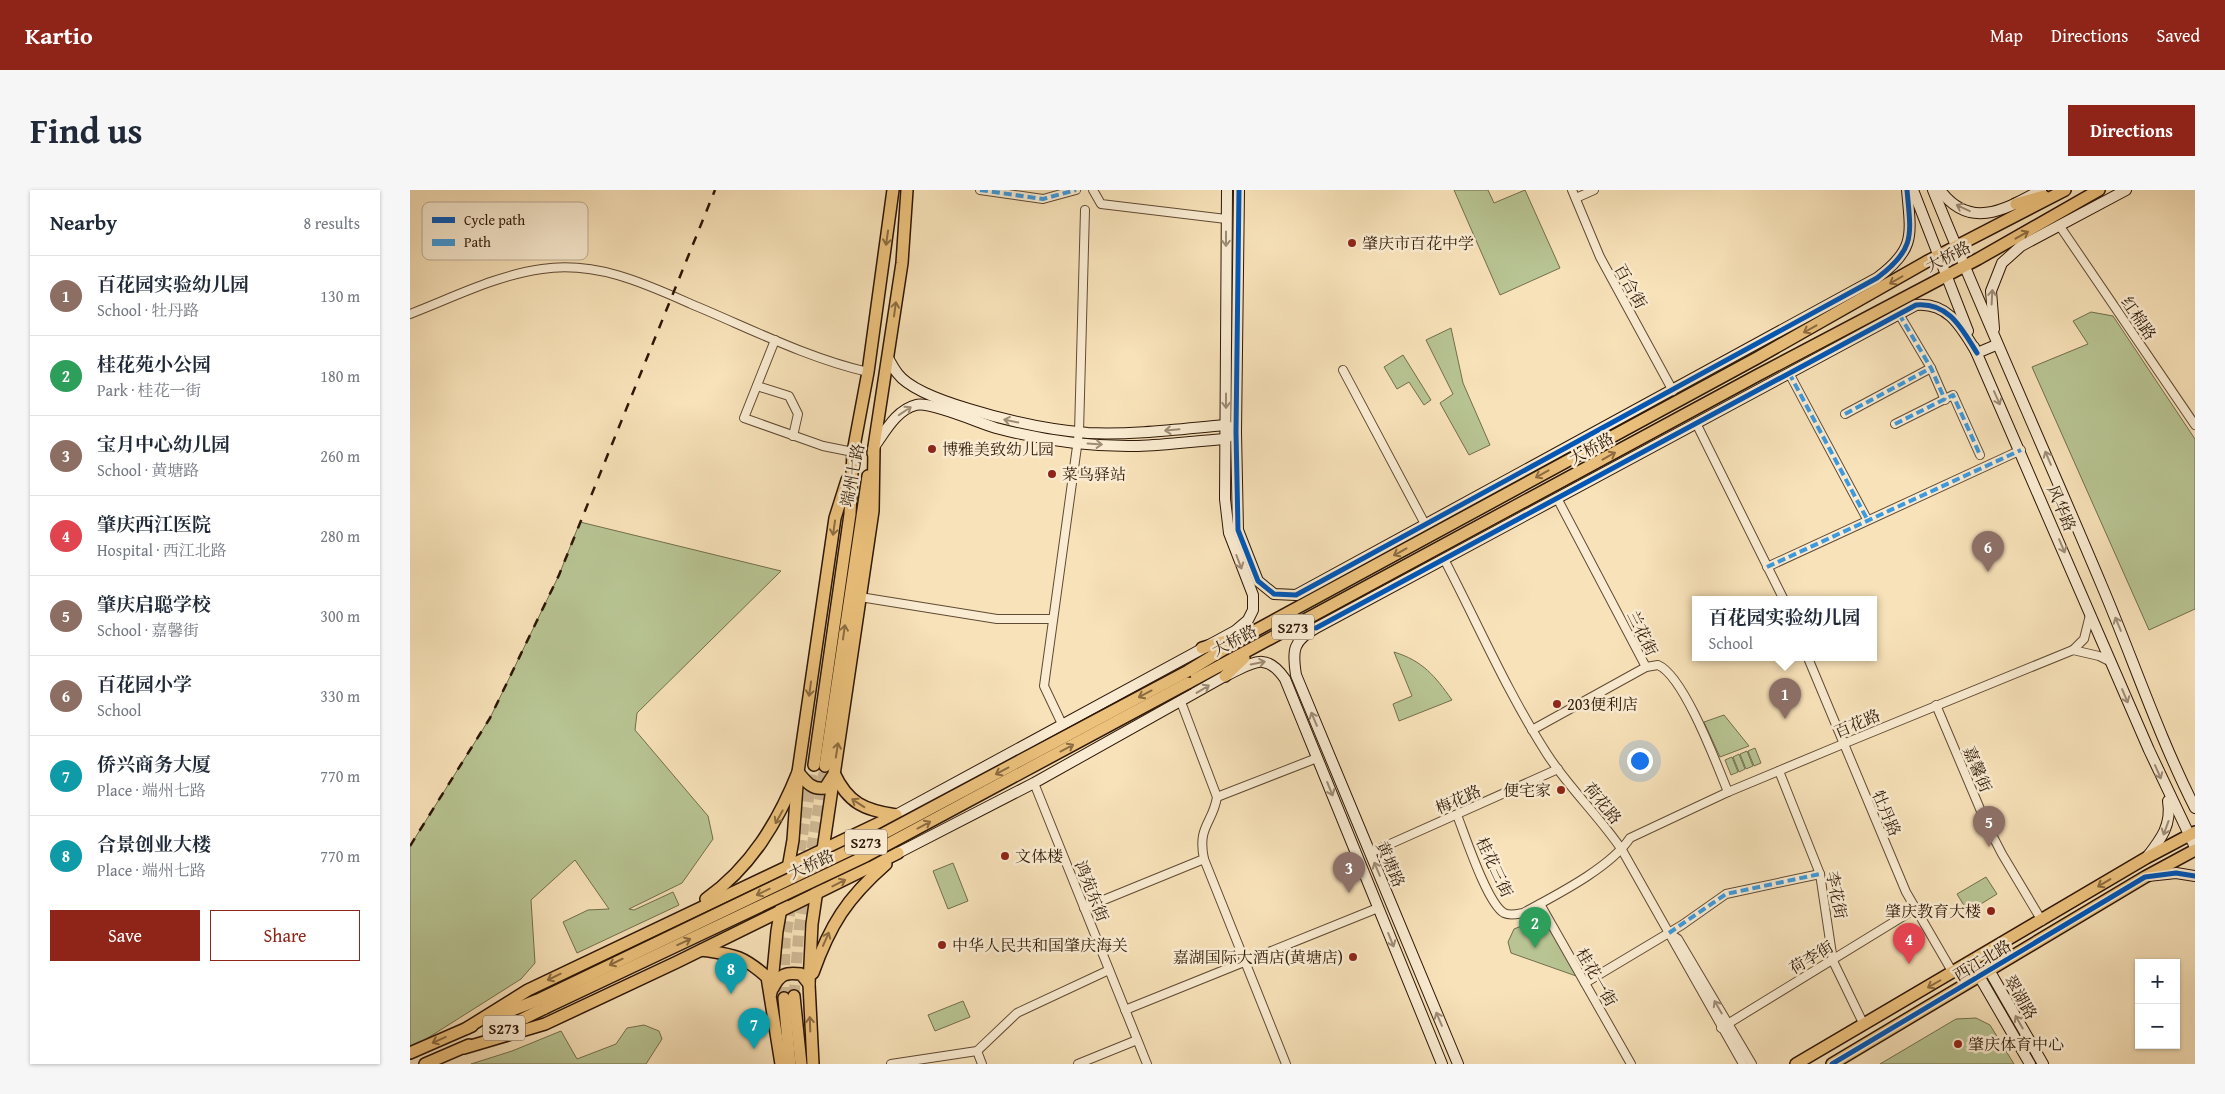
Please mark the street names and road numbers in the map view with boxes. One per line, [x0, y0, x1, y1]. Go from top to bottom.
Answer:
street label: 大桥路 [1921, 234, 1975, 278]
street label: 百合街 [1609, 259, 1653, 313]
street label: 红棉路 [2116, 291, 2162, 345]
street label: 大桥路 [1564, 426, 1618, 470]
street label: 端州七路 [834, 441, 870, 509]
street label: 风华路 [2042, 481, 2082, 535]
street label: 兰花街 [1622, 606, 1664, 660]
road number: S273 [1272, 614, 1314, 640]
street label: 大桥路 [1207, 618, 1261, 662]
street label: 百花路 [1830, 703, 1884, 743]
street label: 嘉馨街 [1958, 742, 1998, 796]
street label: 荷花路 [1578, 777, 1628, 829]
street label: 梅花路 [1431, 778, 1485, 820]
street label: 牡丹路 [1867, 786, 1907, 840]
road number: S273 [845, 830, 887, 854]
street label: 桂花三街 [1471, 833, 1519, 901]
street label: 黄塘路 [1371, 837, 1411, 891]
street label: 大桥路 [784, 843, 838, 885]
street label: 鸿苑东街 [1069, 857, 1115, 925]
street label: 李花街 [1821, 869, 1853, 921]
street label: 西江北路 [1948, 933, 2016, 987]
street label: 荷李街 [1784, 934, 1838, 980]
street label: 桂花一街 [1571, 943, 1623, 1011]
street label: 翠湖路 [1999, 970, 2043, 1024]
road number: S273 [483, 1016, 525, 1040]

